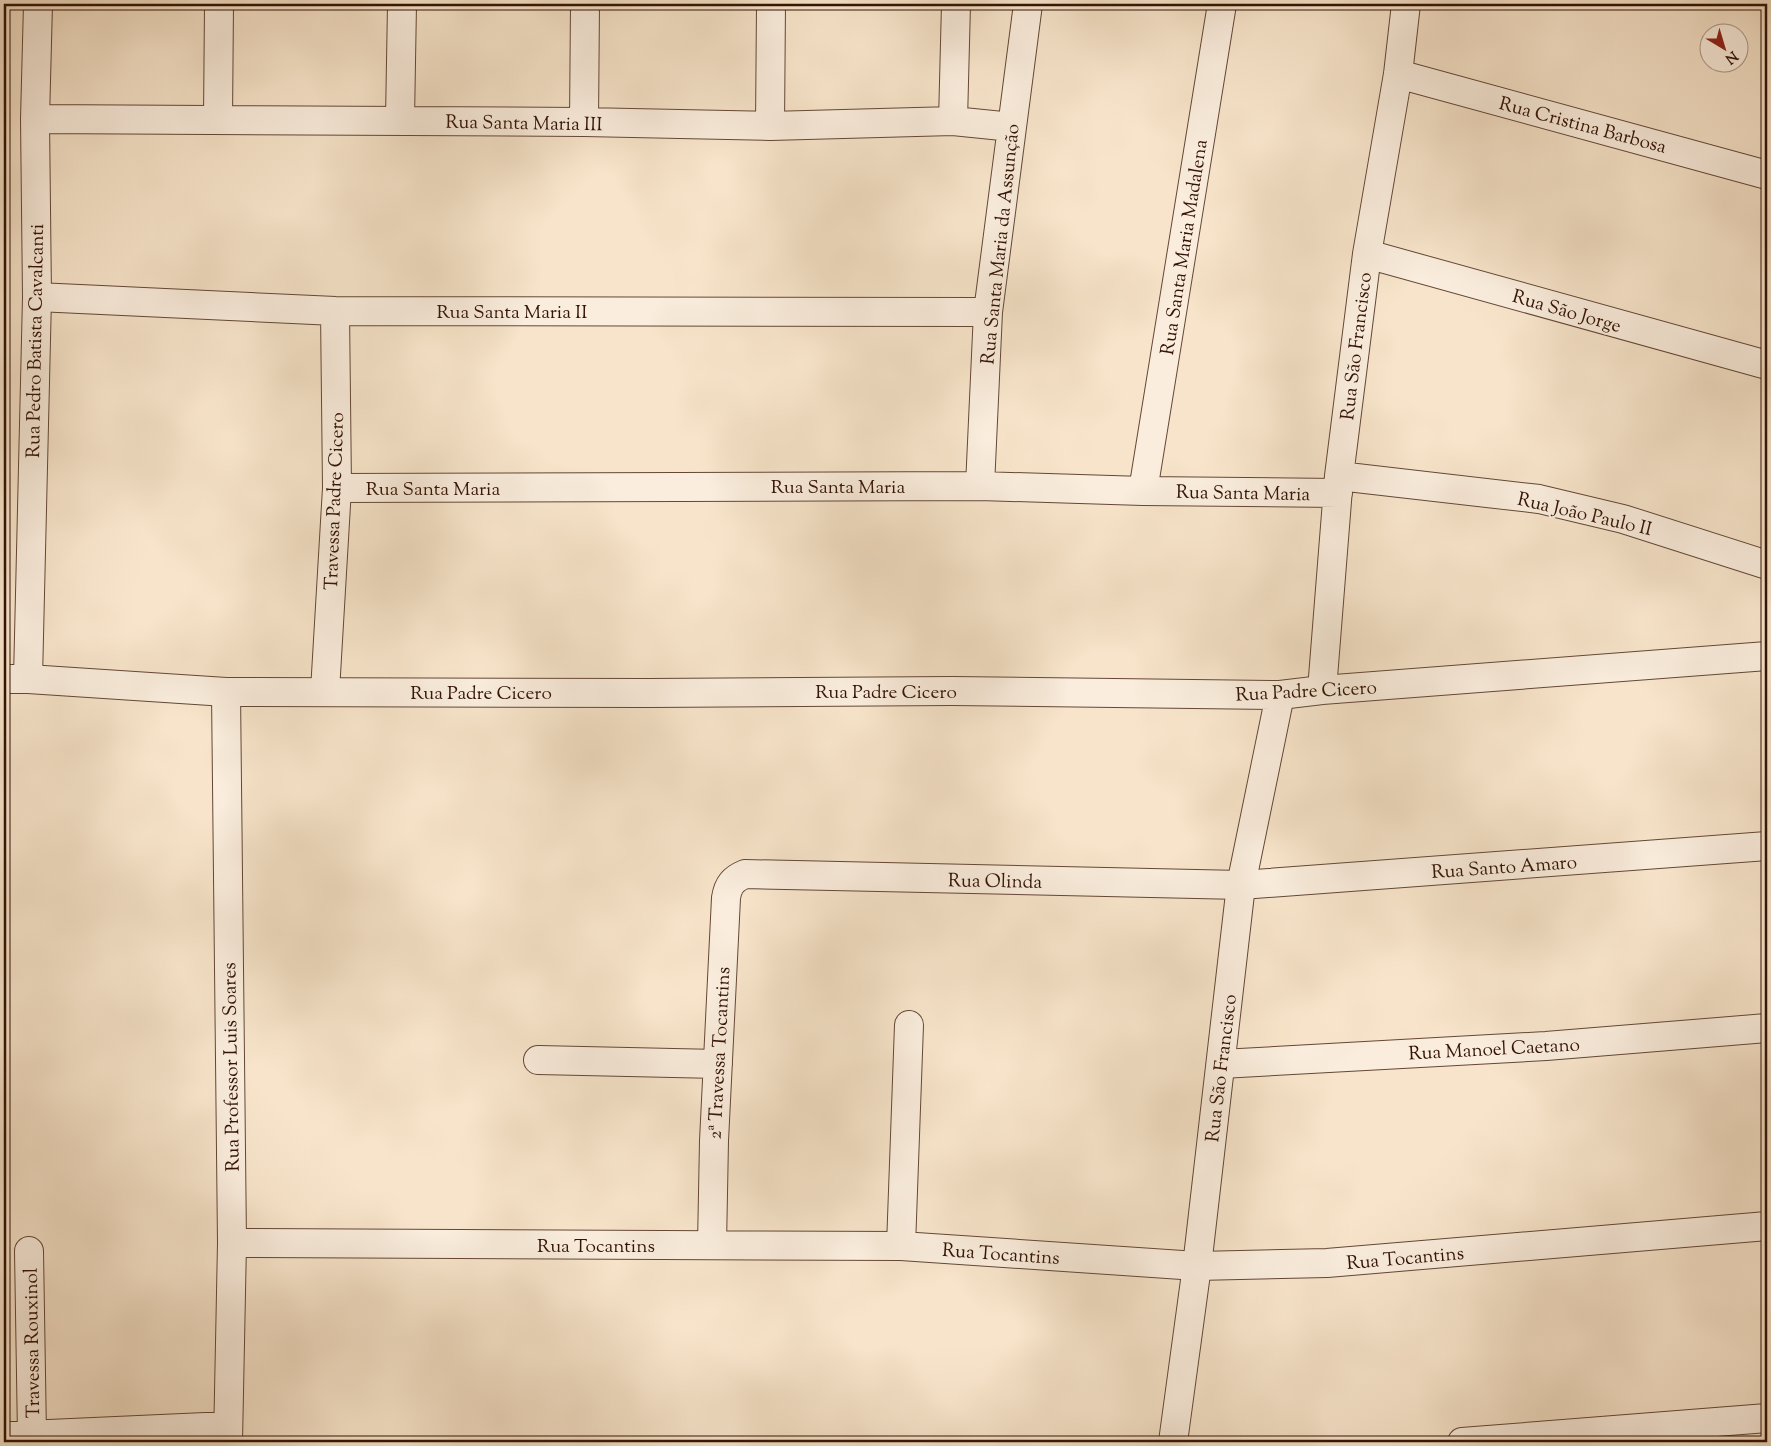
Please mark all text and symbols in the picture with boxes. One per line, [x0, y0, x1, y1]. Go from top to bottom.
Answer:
north arrow [1698, 22, 1748, 72]
text: N [1720, 45, 1741, 68]
street label: Rua Cristina Barbosa [1496, 91, 1669, 162]
street label: Rua Santa Maria III [445, 110, 603, 139]
street label: Rua Santa Maria da Assunção [975, 123, 1028, 366]
street label: Rua Santa Maria Madalena [1155, 137, 1216, 357]
street label: Rua Pedro Batista Cavalcanti [21, 224, 52, 459]
street label: Rua São Francisco [1335, 271, 1380, 422]
street label: Rua São Jorge [1509, 284, 1624, 341]
street label: Rua Santa Maria II [436, 300, 588, 327]
street label: Travessa Padre Cicero [319, 412, 352, 591]
street label: Rua Santa Maria [771, 475, 905, 502]
street label: Rua Santa Maria [366, 477, 500, 504]
street label: Rua Santa Maria [1175, 480, 1311, 509]
street label: Rua João Paulo II [1514, 487, 1655, 544]
street label: Rua Padre Cicero [1235, 675, 1378, 710]
street label: Rua Padre Cicero [815, 680, 957, 707]
street label: Rua Padre Cicero [410, 681, 552, 708]
street label: Rua Santo Amaro [1430, 850, 1578, 887]
street label: Rua Olinda [948, 868, 1043, 897]
street label: Rua Professor Luis Soares [217, 962, 248, 1172]
street label: 2ª Travessa Tocantins [702, 966, 738, 1140]
street label: Rua São Francisco [1200, 993, 1245, 1144]
street label: Rua Manoel Caetano [1408, 1033, 1581, 1068]
street label: Rua Tocantins [537, 1234, 655, 1261]
street label: Rua Tocantins [941, 1238, 1061, 1273]
street label: Rua Tocantins [1345, 1241, 1465, 1278]
street label: Travessa Rouxinol [19, 1268, 48, 1418]

